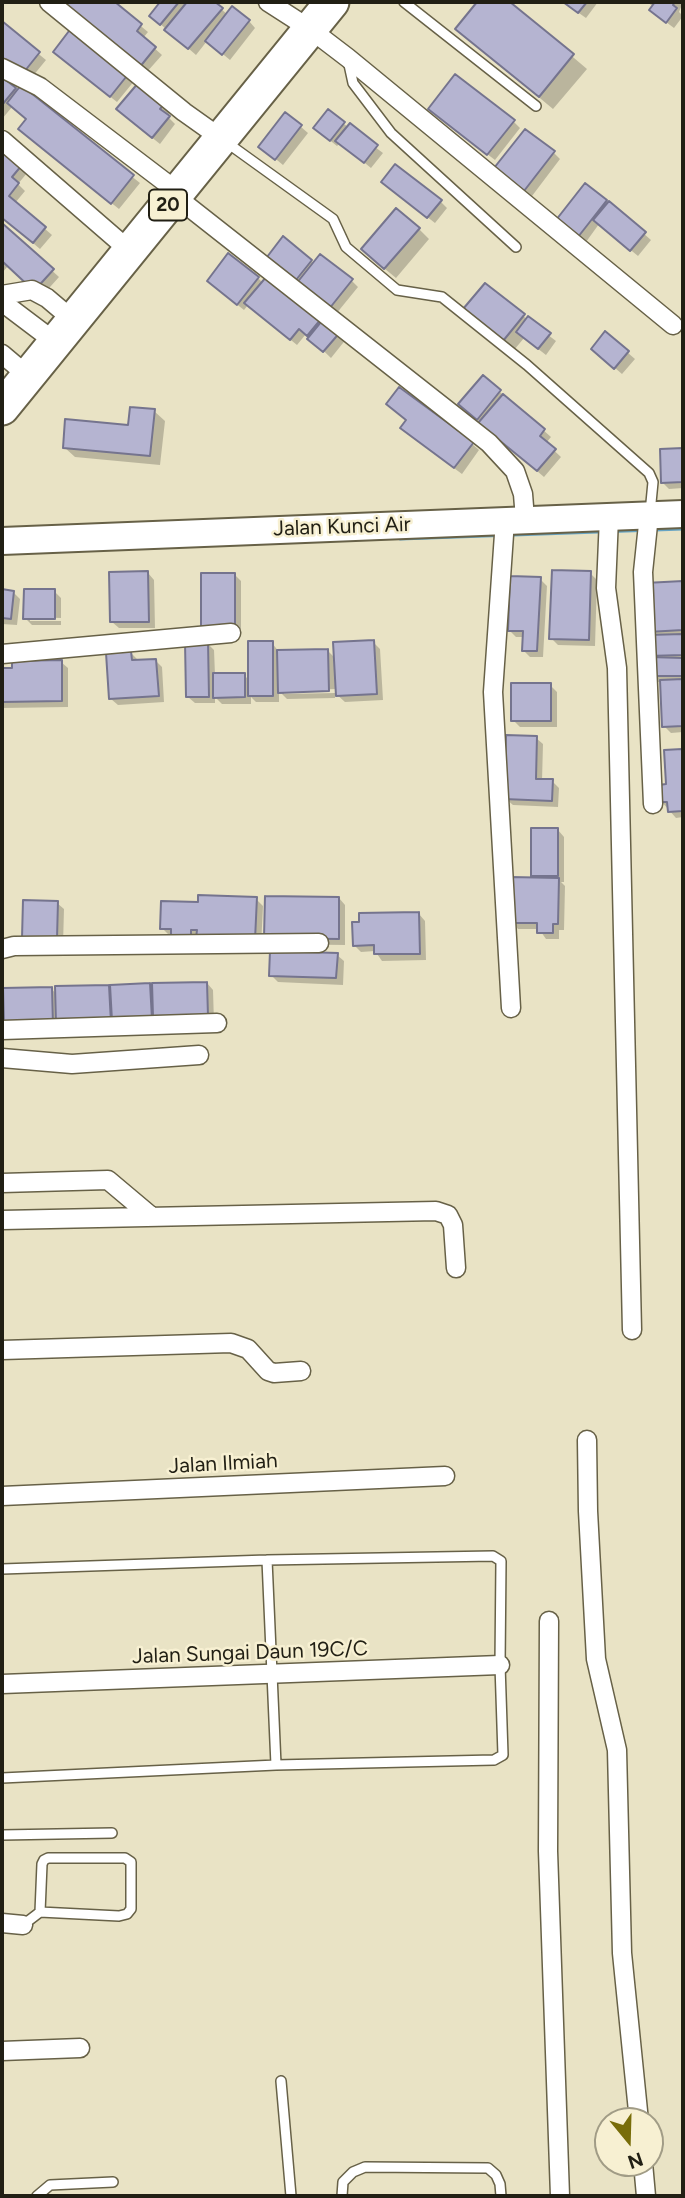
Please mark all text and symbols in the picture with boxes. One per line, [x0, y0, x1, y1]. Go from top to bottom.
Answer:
road number: 20 [149, 190, 187, 220]
street label: Jalan Kunci Air [273, 512, 411, 542]
street label: Jalan Ilmiah [168, 1449, 278, 1479]
street label: Jalan Sungai Daun 19C/C [132, 1636, 368, 1670]
north arrow [594, 2107, 664, 2177]
text: N [625, 2147, 646, 2174]

